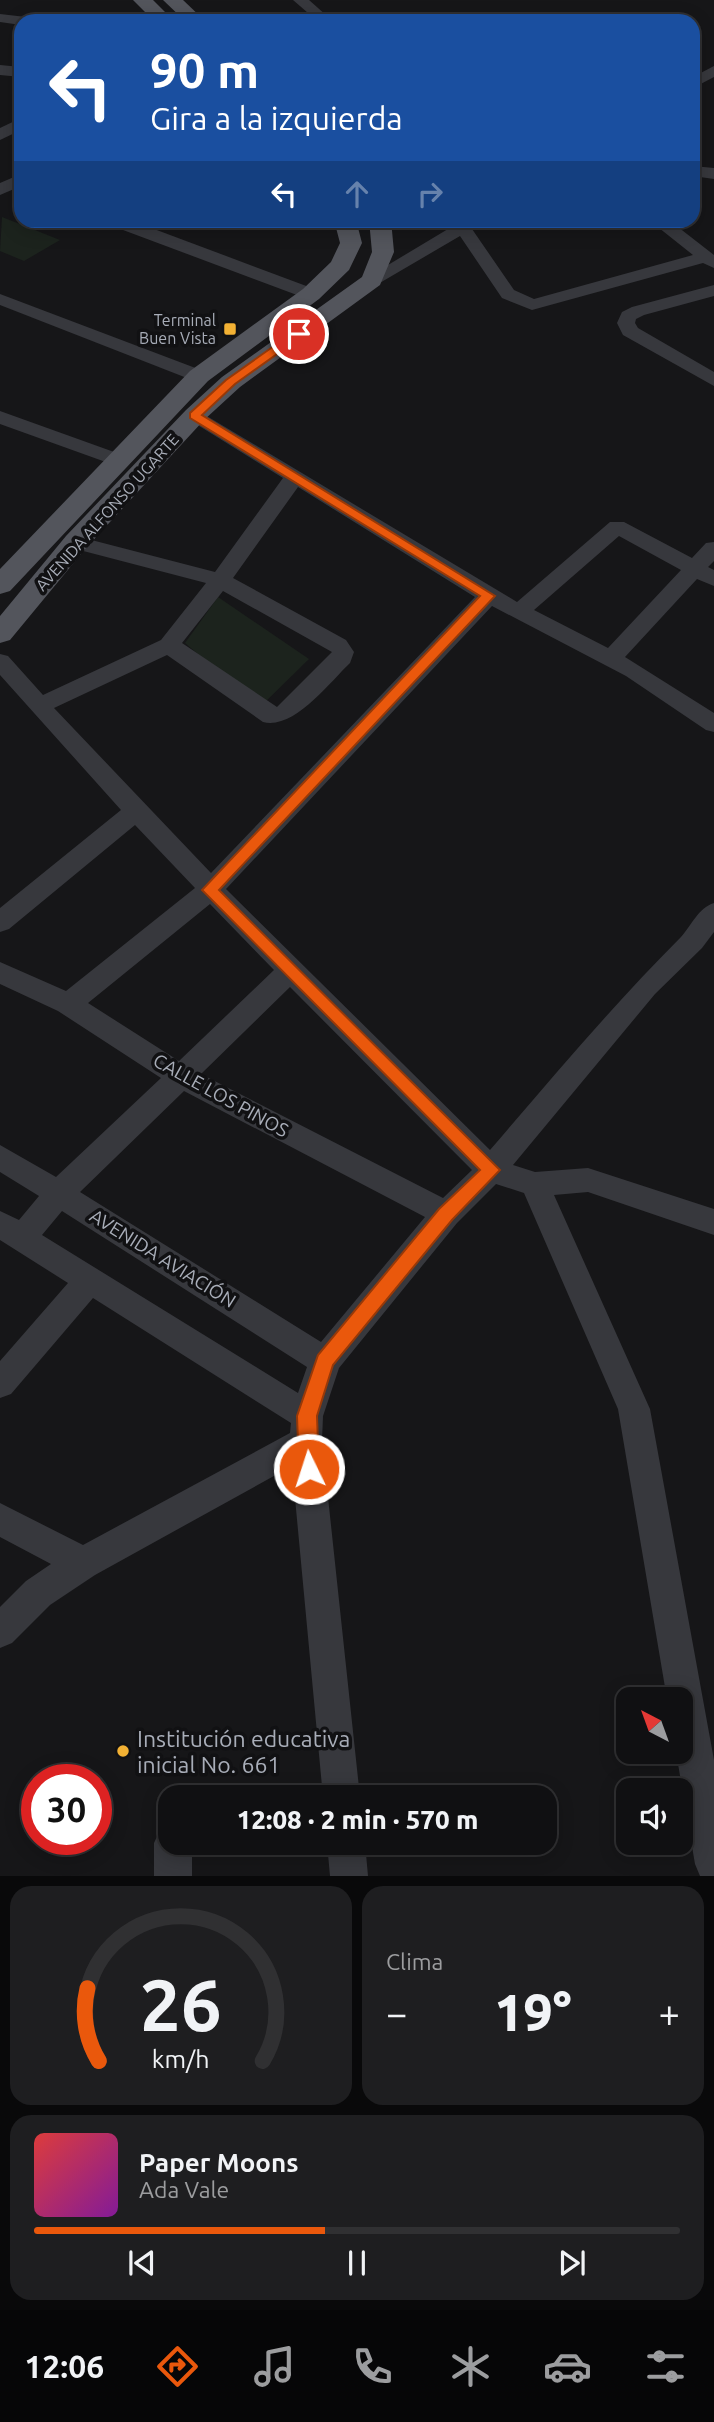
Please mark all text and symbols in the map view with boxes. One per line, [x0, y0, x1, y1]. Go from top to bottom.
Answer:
icon: left [35, 42, 126, 133]
text: 90 m [150, 42, 259, 97]
text: Gira a la izquierda [150, 100, 403, 136]
icon: left [265, 175, 303, 213]
icon: ahead [338, 175, 376, 213]
icon: right [411, 175, 449, 213]
pin [269, 304, 329, 364]
place label: Terminal Buen Vista [139, 311, 216, 347]
icon: arrive [280, 315, 318, 353]
marker: Terminal Buen Vista [222, 321, 238, 337]
street label: AVENIDA ALFONSO UGARTE [32, 430, 182, 594]
street label: CALLE LOS PINOS [149, 1049, 293, 1141]
street label: AVENIDA AVIACIÓN [86, 1204, 240, 1312]
position arrow [272, 1432, 346, 1506]
north arrow [616, 1687, 693, 1764]
map controls [616, 1687, 693, 1855]
place label: Institución educativa inicial No. 661 [137, 1726, 350, 1777]
marker: Institución educativa inicial No. 661 [115, 1743, 131, 1759]
speed limit sign: 30 [21, 1764, 112, 1855]
button: sound [616, 1778, 693, 1855]
text: 12:08 · 2 min · 570 m [237, 1805, 478, 1834]
text: Clima [386, 1949, 443, 1974]
text: 26 [140, 1964, 222, 2046]
text: 19° [494, 1983, 572, 2041]
text: − [386, 1992, 407, 2034]
text: + [659, 1992, 680, 2034]
text: km/h [152, 2045, 210, 2073]
text: Paper Moons [139, 2148, 298, 2177]
text: Ada Vale [139, 2177, 229, 2202]
icon: previous [123, 2244, 161, 2282]
icon: pause [338, 2244, 376, 2282]
icon: next [553, 2244, 591, 2282]
icon: directions [153, 2342, 202, 2391]
icon: music [250, 2342, 299, 2391]
icon: phone [348, 2342, 397, 2391]
icon: climate [446, 2342, 495, 2391]
icon: car [543, 2342, 592, 2391]
icon: filters [641, 2342, 690, 2391]
text: 12:06 [24, 2348, 104, 2384]

